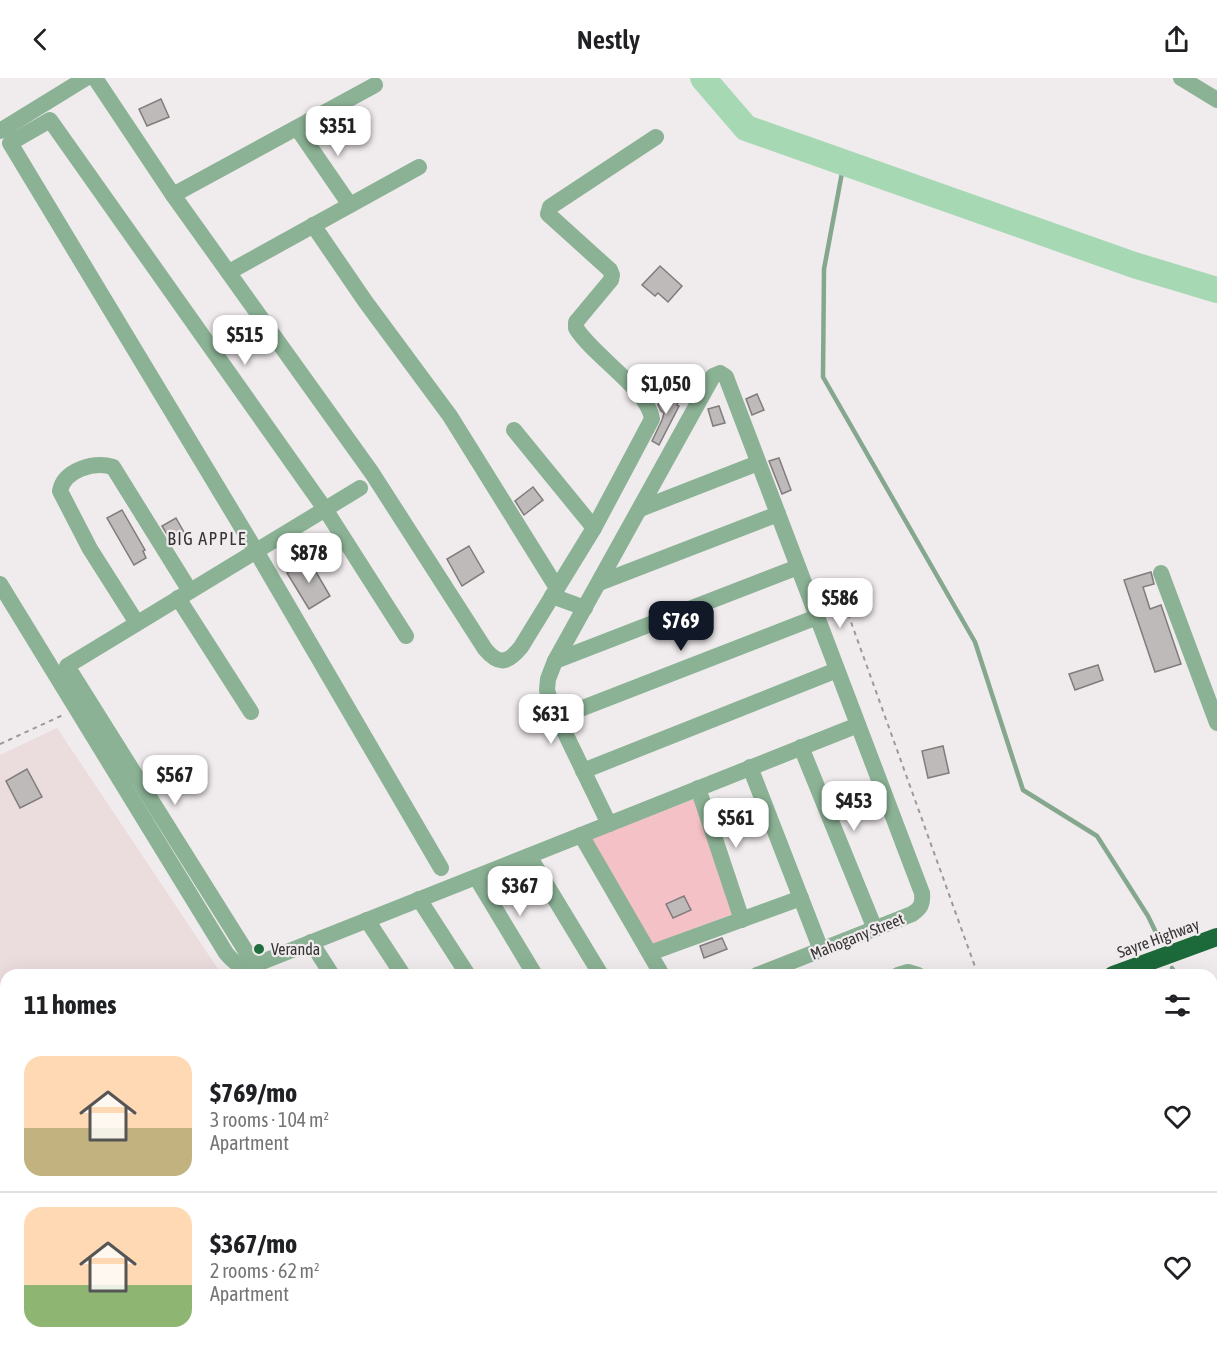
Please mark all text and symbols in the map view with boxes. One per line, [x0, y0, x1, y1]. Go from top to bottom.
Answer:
icon: back [24, 23, 57, 56]
icon: share [1160, 23, 1193, 56]
text: Nestly [577, 24, 640, 55]
pin: $351 [302, 106, 374, 157]
text: $351 [320, 114, 356, 137]
pin: $515 [209, 315, 281, 366]
text: $515 [227, 323, 263, 346]
pin: $1,050 [617, 364, 715, 415]
text: $1,050 [641, 372, 691, 395]
district label: BIG APPLE [167, 528, 247, 549]
pin: $878 [273, 533, 345, 584]
text: $878 [291, 541, 327, 564]
pin: $586 [804, 578, 876, 629]
text: $586 [822, 586, 858, 609]
pin: $769 [645, 601, 717, 652]
text: $769 [663, 609, 699, 632]
pin: $631 [515, 694, 587, 745]
text: $631 [533, 702, 569, 725]
pin: $567 [139, 755, 211, 806]
text: $567 [157, 763, 193, 786]
pin: $453 [818, 781, 890, 832]
text: $453 [836, 789, 872, 812]
pin: $561 [700, 798, 772, 849]
text: $561 [718, 806, 754, 829]
pin: $367 [484, 866, 556, 917]
text: $367 [502, 874, 538, 897]
street label: Mahogany Street [808, 909, 907, 964]
street label: Sayre Highway [1115, 915, 1202, 962]
place label: Veranda [271, 940, 320, 958]
marker: Veranda [252, 942, 266, 956]
icon: filters [1161, 989, 1194, 1022]
text: 11 homes [24, 990, 117, 1020]
text: $769/mo [210, 1078, 297, 1108]
icon: home [72, 1080, 144, 1152]
icon: heart [1161, 1100, 1194, 1133]
text: 3 rooms · 104 m² [210, 1108, 329, 1131]
text: Apartment [210, 1131, 289, 1154]
text: $367/mo [210, 1229, 297, 1259]
icon: home [72, 1231, 144, 1303]
icon: heart [1161, 1251, 1194, 1284]
text: 2 rooms · 62 m² [210, 1259, 320, 1282]
text: Apartment [210, 1282, 289, 1305]

